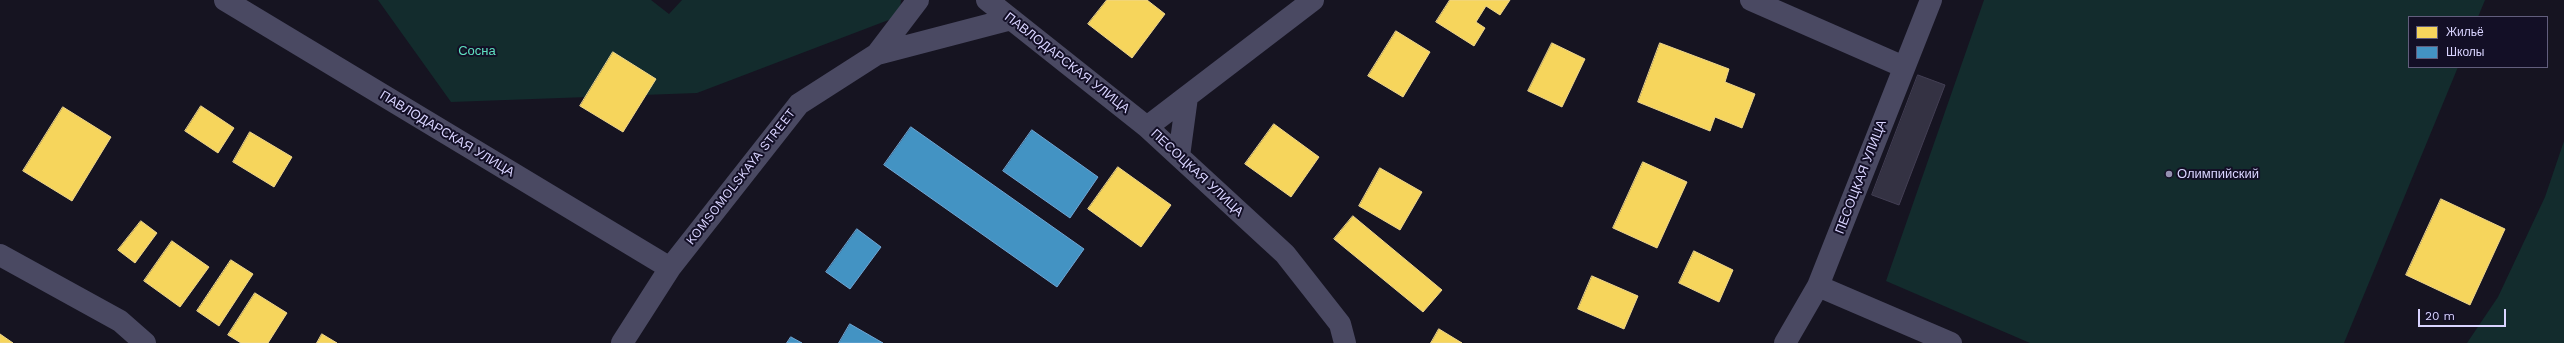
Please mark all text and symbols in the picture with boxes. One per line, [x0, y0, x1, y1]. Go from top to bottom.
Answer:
street label: ПАВЛОДАРСКАЯ УЛИЦА [1001, 9, 1133, 117]
legend [2408, 16, 2548, 68]
text: Жильё [2446, 25, 2484, 39]
park label: Сосна [458, 43, 496, 59]
text: Школы [2446, 45, 2484, 59]
street label: ПАВЛОДАРСКАЯ УЛИЦА [377, 88, 517, 180]
street label: KOMSOMOLSKAYA STREET [683, 106, 799, 248]
street label: ПЕСОЦКАЯ УЛИЦА [1832, 118, 1890, 236]
street label: ПЕСОЦКАЯ УЛИЦА [1147, 126, 1247, 220]
place label: Олимпийский [2177, 166, 2259, 182]
marker: Олимпийский [2164, 169, 2174, 179]
scale bar [2420, 301, 2508, 327]
text: 20 m [2425, 309, 2455, 323]

